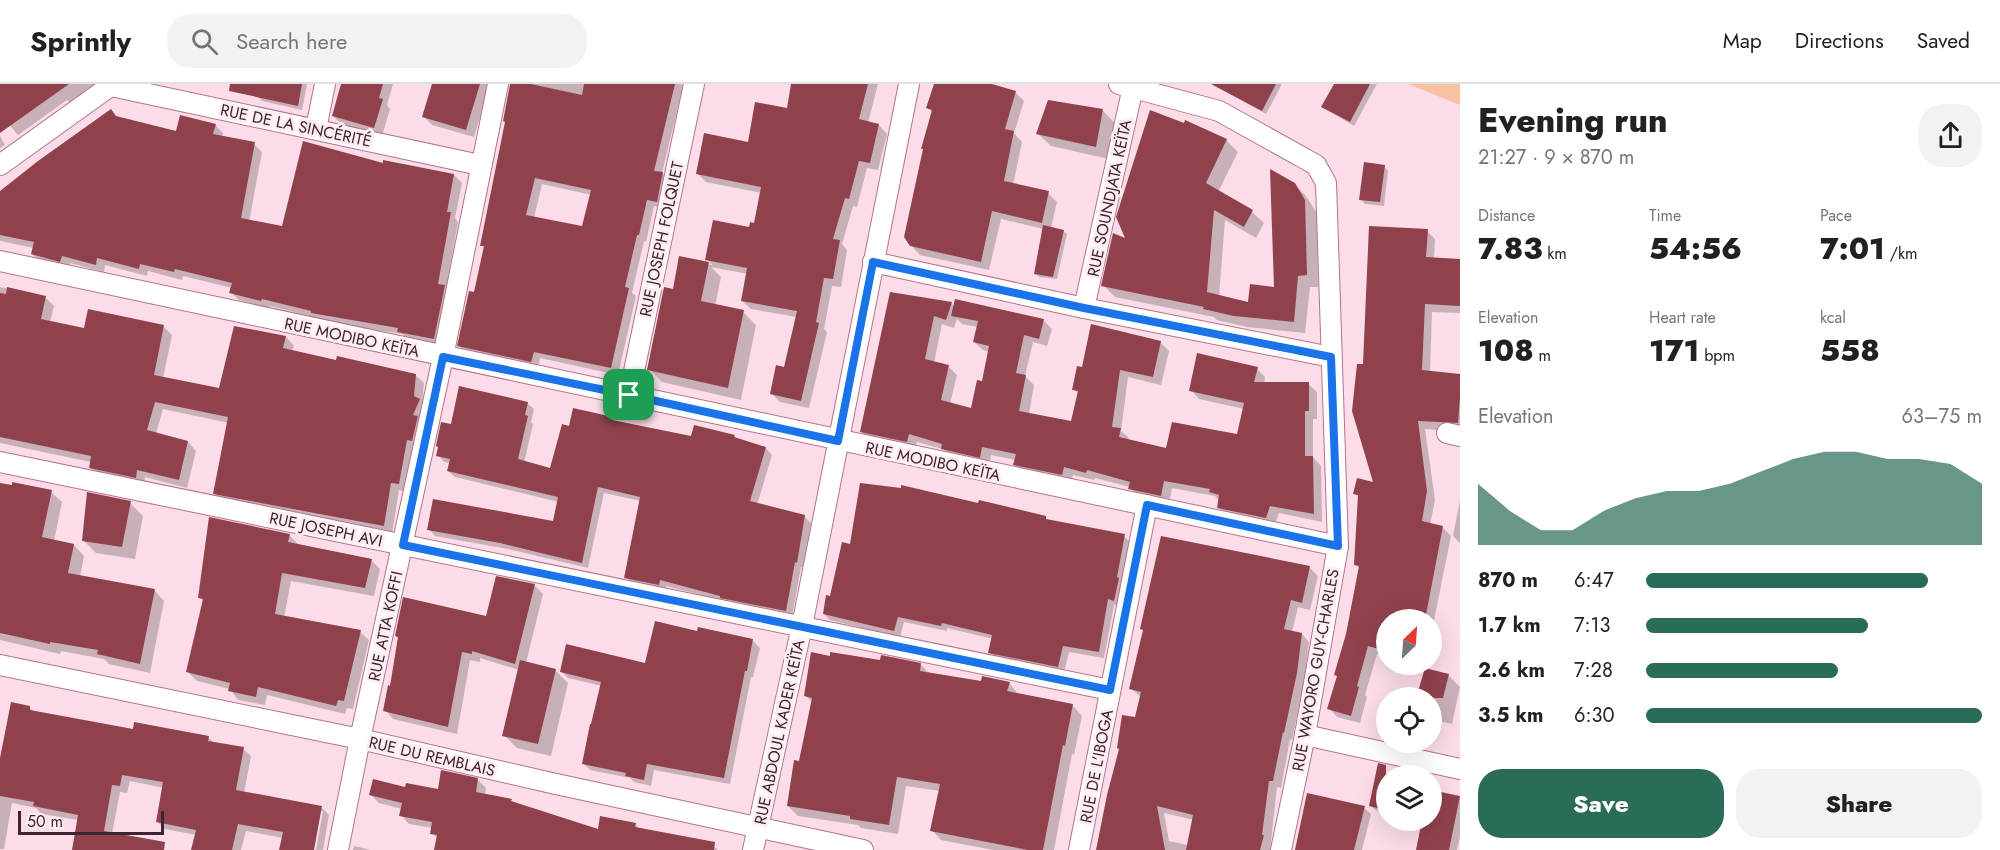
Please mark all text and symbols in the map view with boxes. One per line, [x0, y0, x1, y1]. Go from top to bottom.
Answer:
search box [167, 14, 587, 68]
text: Sprintly [30, 21, 131, 62]
icon: search [188, 25, 221, 58]
text: Search here [236, 25, 347, 57]
text: Map [1723, 26, 1762, 56]
text: Directions [1795, 26, 1884, 56]
text: Saved [1917, 26, 1970, 56]
text: Evening run [1478, 97, 1668, 144]
street label: RUE DE LA SINCÉRITÉ [218, 98, 374, 153]
button: share [1919, 104, 1982, 167]
street label: RUE SOUNDJATA KEÏTA [1082, 117, 1137, 279]
text: 21:27 · 9 × 870 m [1478, 143, 1634, 172]
street label: RUE JOSEPH FOLQUET [634, 159, 689, 319]
text: Distance [1478, 204, 1535, 227]
text: Time [1649, 204, 1681, 227]
text: Pace [1820, 204, 1852, 227]
text: 7.83 [1478, 227, 1542, 270]
text: 54:56 [1649, 227, 1742, 270]
text: 7:01 [1820, 227, 1885, 270]
text: km [1542, 242, 1567, 265]
text: /km [1885, 242, 1917, 265]
text: Elevation [1478, 306, 1538, 329]
text: Heart rate [1649, 306, 1716, 329]
text: kcal [1820, 306, 1846, 329]
street label: RUE MODIBO KEÏTA [282, 312, 422, 363]
text: 108 [1478, 329, 1534, 372]
text: 171 [1649, 329, 1699, 372]
text: 558 [1820, 329, 1880, 372]
text: m [1534, 344, 1551, 367]
text: bpm [1699, 344, 1735, 367]
pin [603, 369, 654, 420]
icon: arrive [612, 378, 645, 411]
text: Elevation [1478, 402, 1553, 431]
text: 63–75 m [1901, 402, 1982, 431]
street label: RUE MODIBO KEÏTA [863, 436, 1003, 487]
street label: RUE JOSEPH AVI [267, 506, 385, 553]
text: 870 m [1478, 566, 1538, 595]
text: 6:47 [1574, 566, 1614, 595]
street label: RUE WAYORO GUY-CHARLES [1286, 567, 1345, 773]
street label: RUE ATTA KOFFI [363, 569, 408, 683]
north arrow [1376, 609, 1442, 675]
map controls [1376, 609, 1442, 831]
text: 1.7 km [1478, 611, 1541, 640]
text: 7:13 [1574, 611, 1610, 640]
street label: RUE ABDOUL KADER KEÏTA [749, 637, 810, 827]
text: 2.6 km [1478, 656, 1545, 685]
text: 7:28 [1574, 656, 1613, 685]
button: locate [1376, 687, 1442, 753]
text: 3.5 km [1478, 701, 1543, 730]
text: 6:30 [1574, 701, 1614, 730]
street label: RUE DE L'IBOGA [1074, 707, 1119, 825]
street label: RUE DU REMBLAIS [367, 731, 497, 782]
button: layers [1376, 765, 1442, 831]
button: Save [1478, 769, 1724, 838]
button: Share [1736, 769, 1982, 838]
scale bar [18, 808, 164, 836]
text: 50 m [27, 810, 63, 833]

